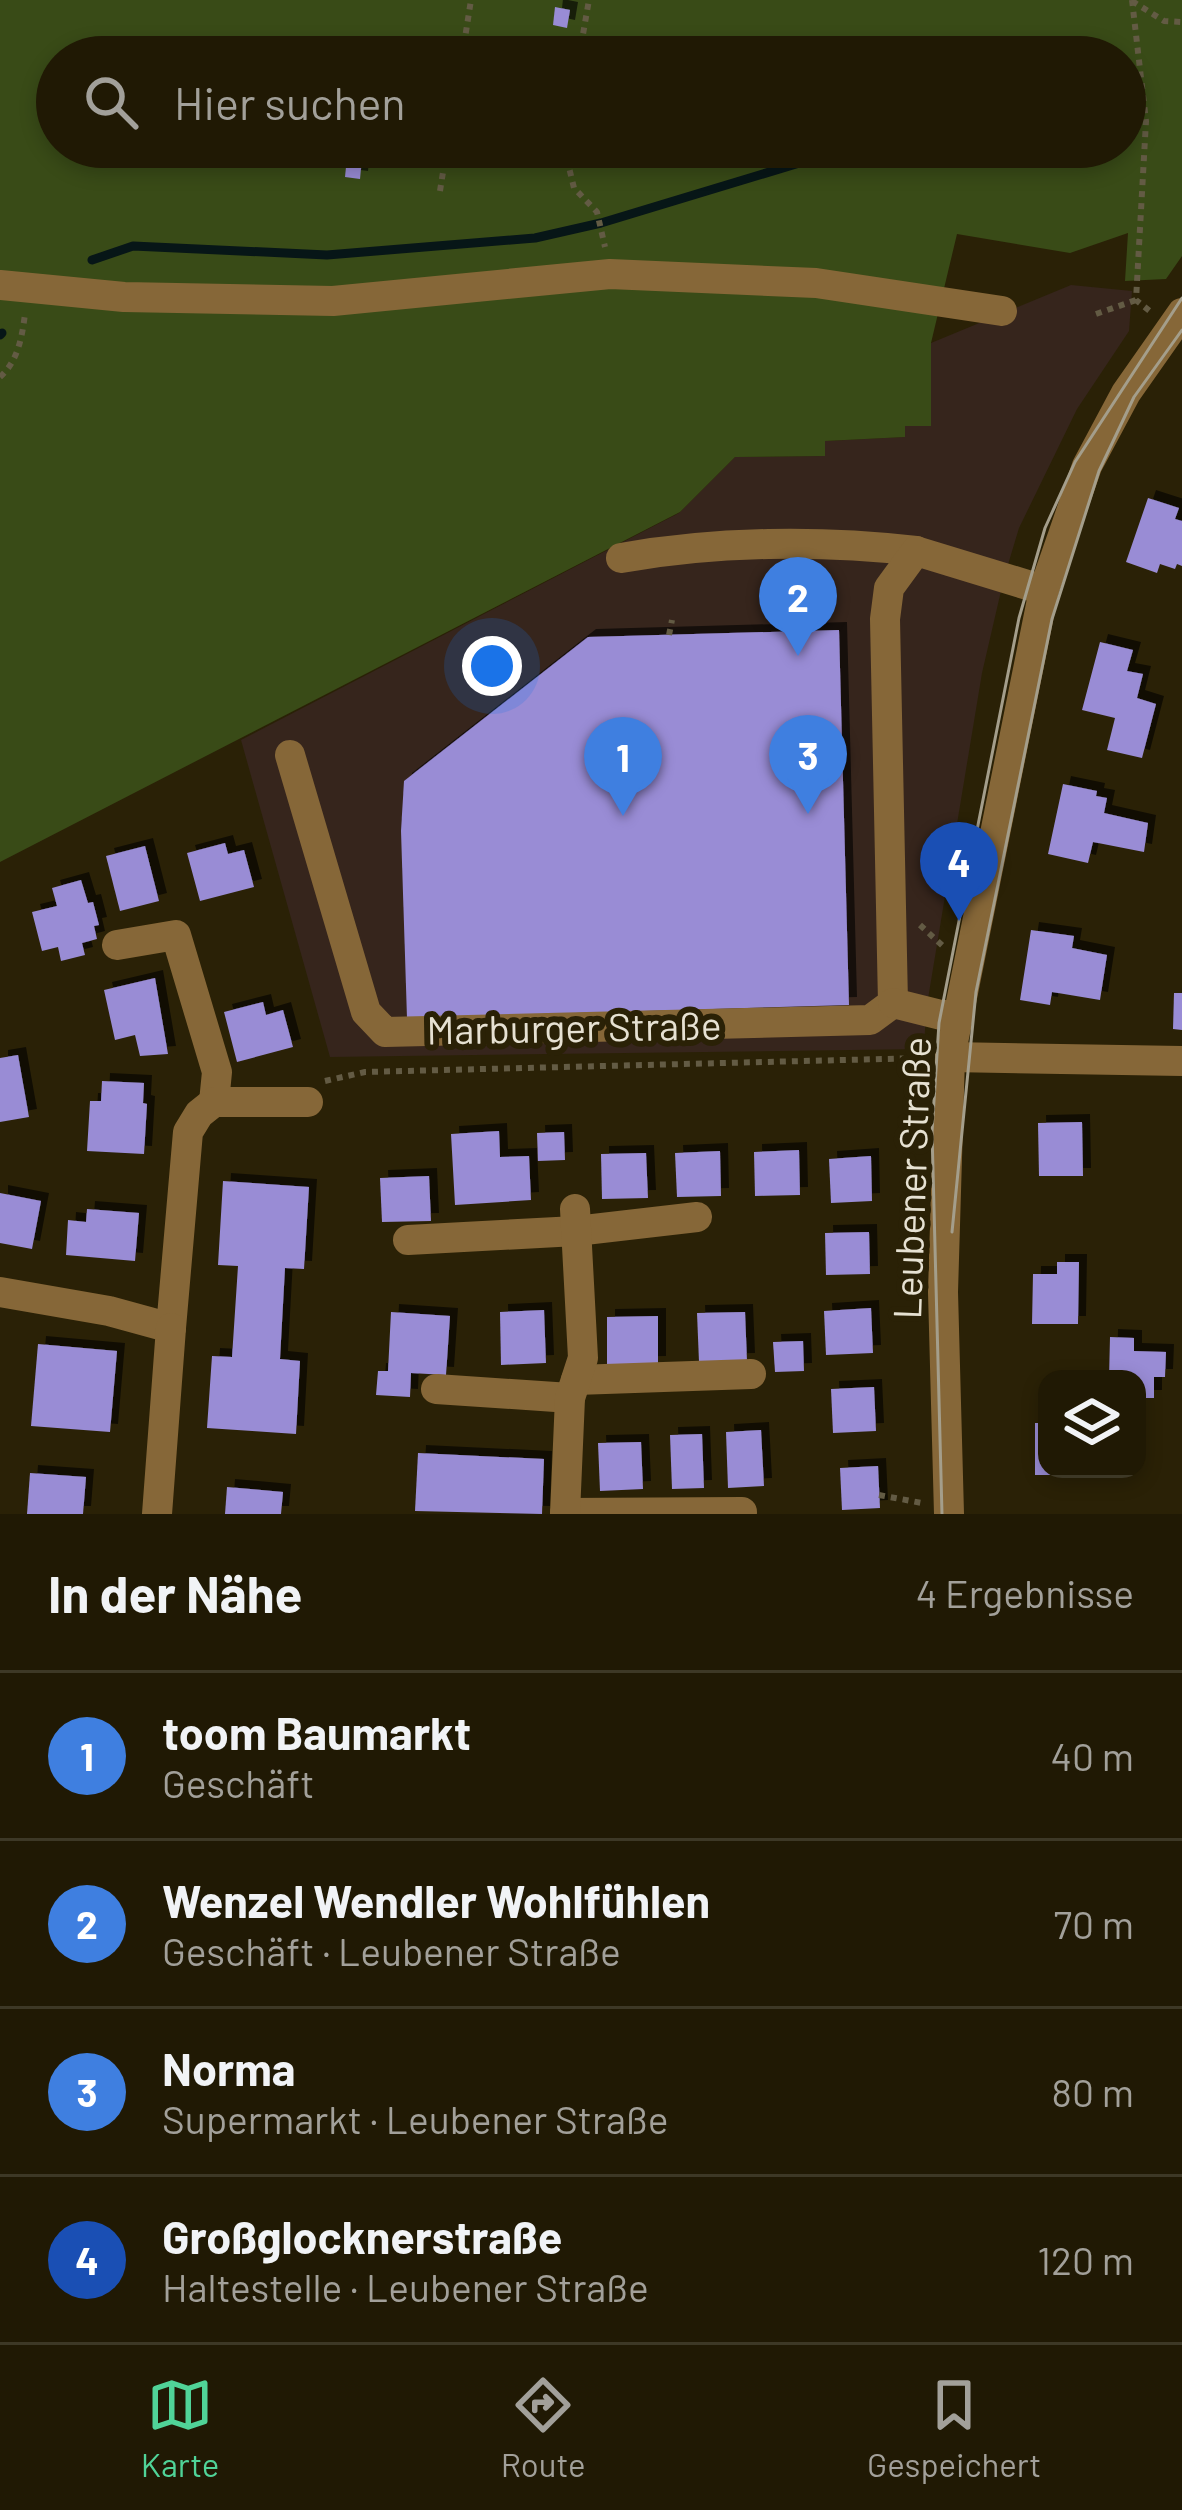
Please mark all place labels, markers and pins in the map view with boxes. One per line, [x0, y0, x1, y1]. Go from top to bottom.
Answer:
pin: 2 [759, 557, 837, 656]
pin: 3 [769, 715, 847, 814]
pin: 1 [584, 717, 662, 816]
pin: 4 [920, 822, 998, 921]

